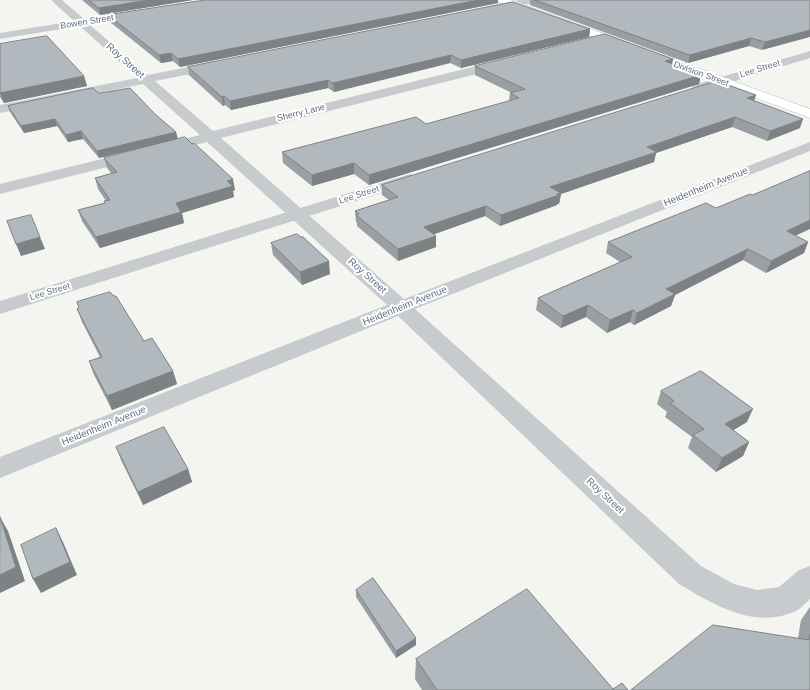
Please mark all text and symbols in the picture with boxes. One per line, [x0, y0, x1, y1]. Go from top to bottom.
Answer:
street label: Bowen Street [59, 12, 115, 32]
street label: Roy Street [103, 41, 147, 81]
street label: Lee Street [739, 58, 781, 80]
street label: Division Street [672, 59, 730, 89]
street label: Sherry Lane [276, 102, 326, 124]
street label: Heidenheim Avenue [662, 165, 750, 209]
street label: Lee Street [338, 183, 380, 207]
street label: Roy Street [345, 256, 389, 296]
street label: Lee Street [29, 281, 71, 303]
street label: Heidenheim Avenue [361, 284, 449, 328]
street label: Heidenheim Avenue [60, 404, 148, 448]
street label: Roy Street [584, 476, 626, 516]

